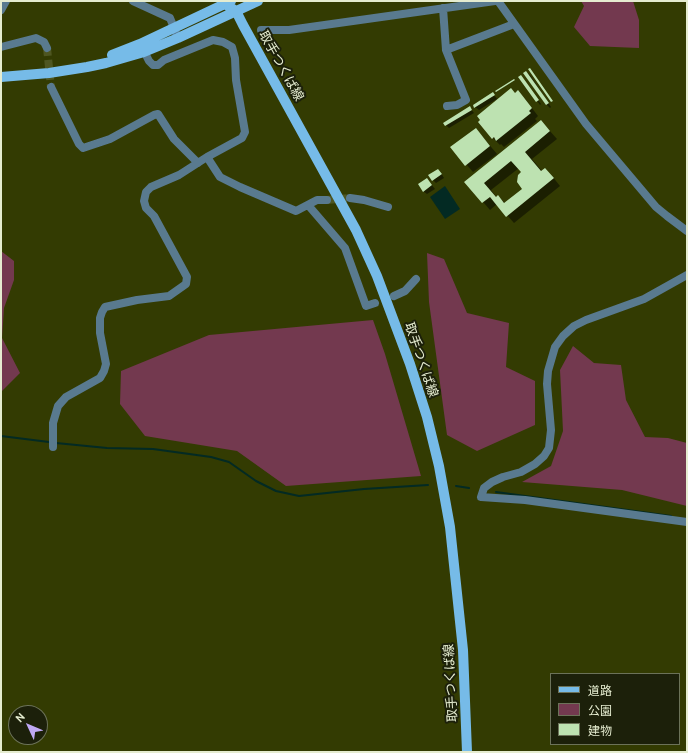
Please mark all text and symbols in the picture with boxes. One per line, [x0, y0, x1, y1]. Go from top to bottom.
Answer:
street label: 取手つくば線 [255, 28, 307, 104]
street label: 取手つくば線 [401, 321, 441, 399]
street label: 取手つくば線 [441, 644, 461, 722]
legend [550, 673, 680, 745]
text: 道路 [588, 683, 612, 698]
text: 公園 [588, 703, 612, 718]
north arrow [8, 705, 48, 745]
text: N [12, 710, 28, 725]
text: 建物 [588, 723, 612, 738]

